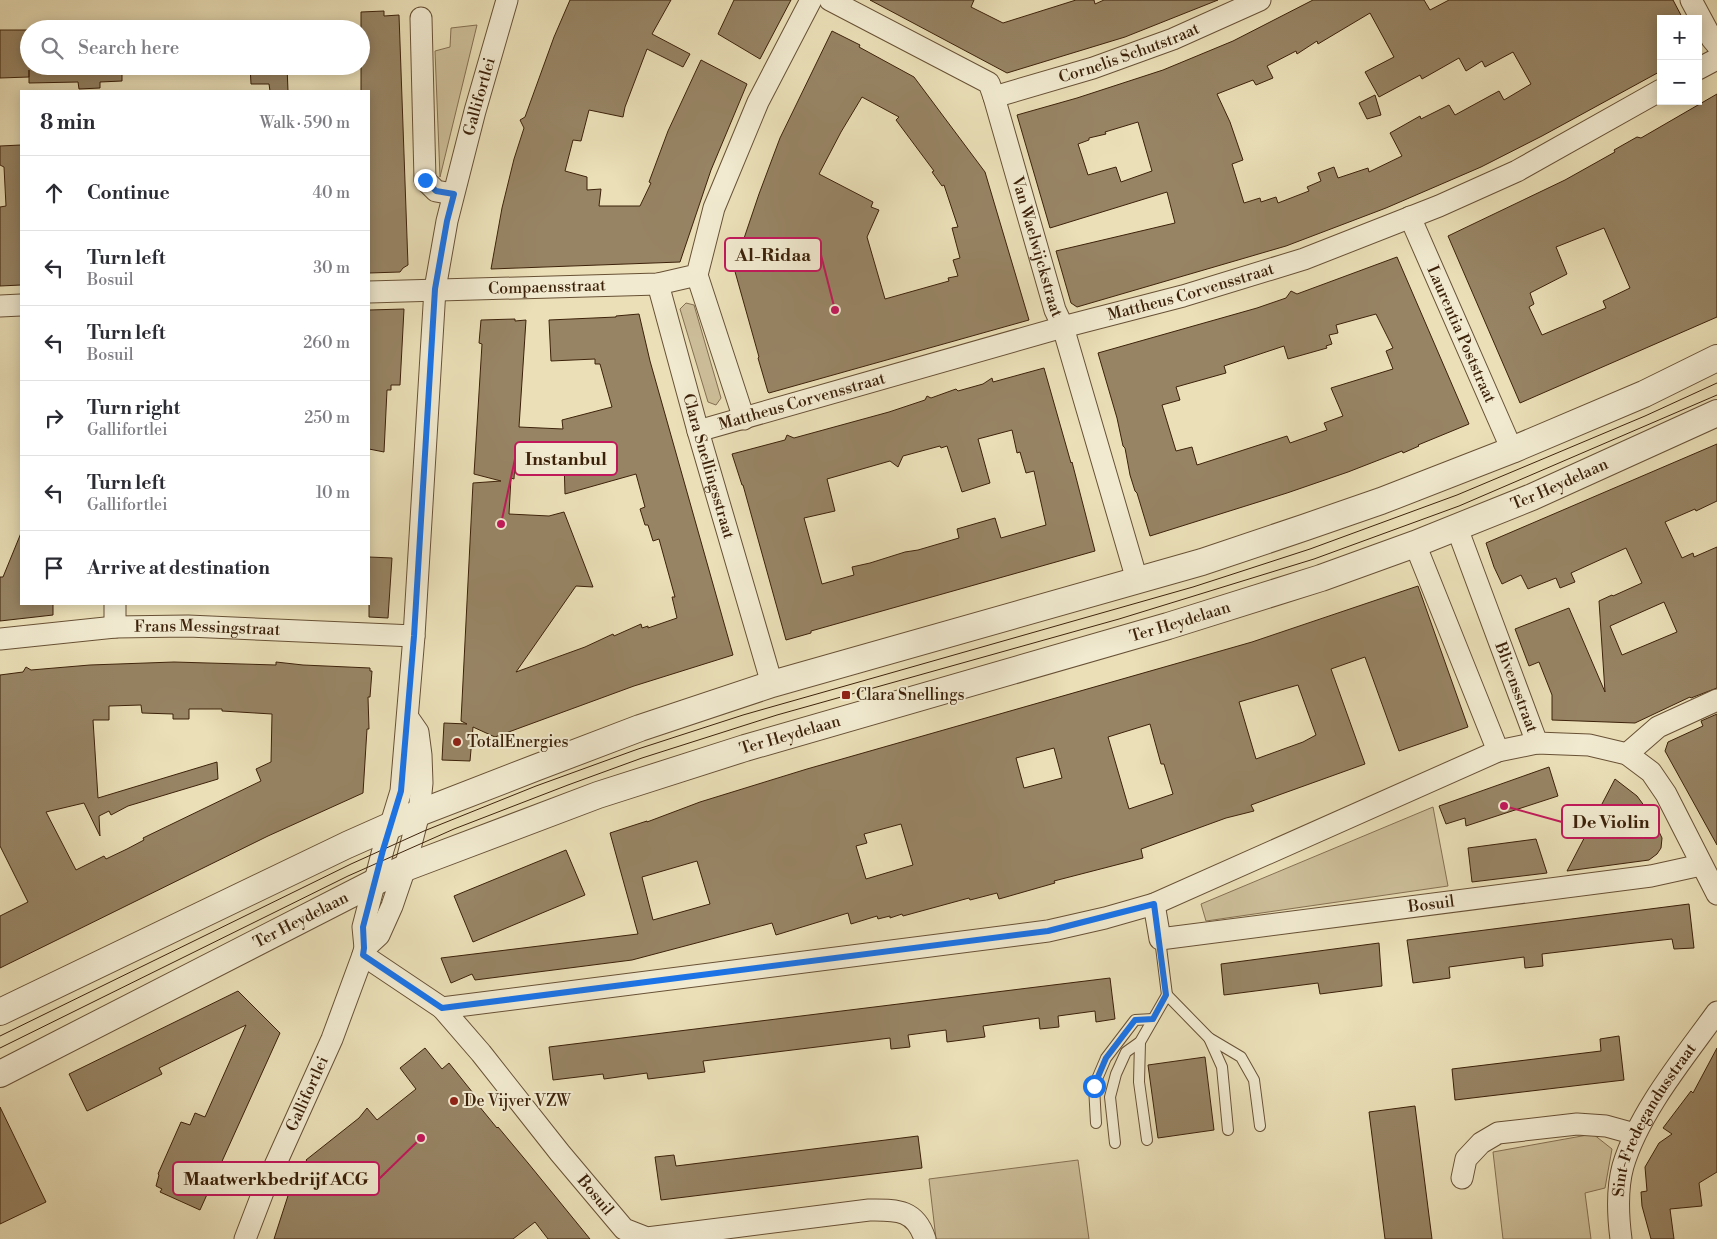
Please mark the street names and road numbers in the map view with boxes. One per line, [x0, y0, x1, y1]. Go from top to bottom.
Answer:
street label: Cornelis Schutstraat [1056, 18, 1203, 88]
street label: Gallifortlei [459, 55, 500, 138]
street label: Van Waelwijckstraat [1007, 173, 1067, 321]
street label: Mattheus Corvensstraat [1105, 259, 1277, 325]
street label: Laurentia Poststraat [1423, 263, 1500, 406]
street label: Compaensstraat [488, 275, 606, 299]
street label: Mattheus Corvensstraat [716, 368, 888, 435]
street label: Clara Snellingsstraat [678, 391, 739, 541]
street label: Ter Heydelaan [1508, 454, 1612, 514]
street label: Ter Heydelaan [1127, 597, 1233, 647]
street label: Frans Messingstraat [134, 616, 281, 640]
street label: Blivensstraat [1490, 638, 1542, 736]
street label: Ter Heydelaan [737, 711, 843, 759]
street label: Ter Heydelaan [250, 887, 352, 953]
street label: Bosuil [1406, 891, 1456, 917]
street label: Sint-Fredegandusstraat [1609, 1039, 1701, 1197]
street label: Gallifortlei [282, 1053, 333, 1135]
street label: Bosuil [572, 1170, 618, 1219]

